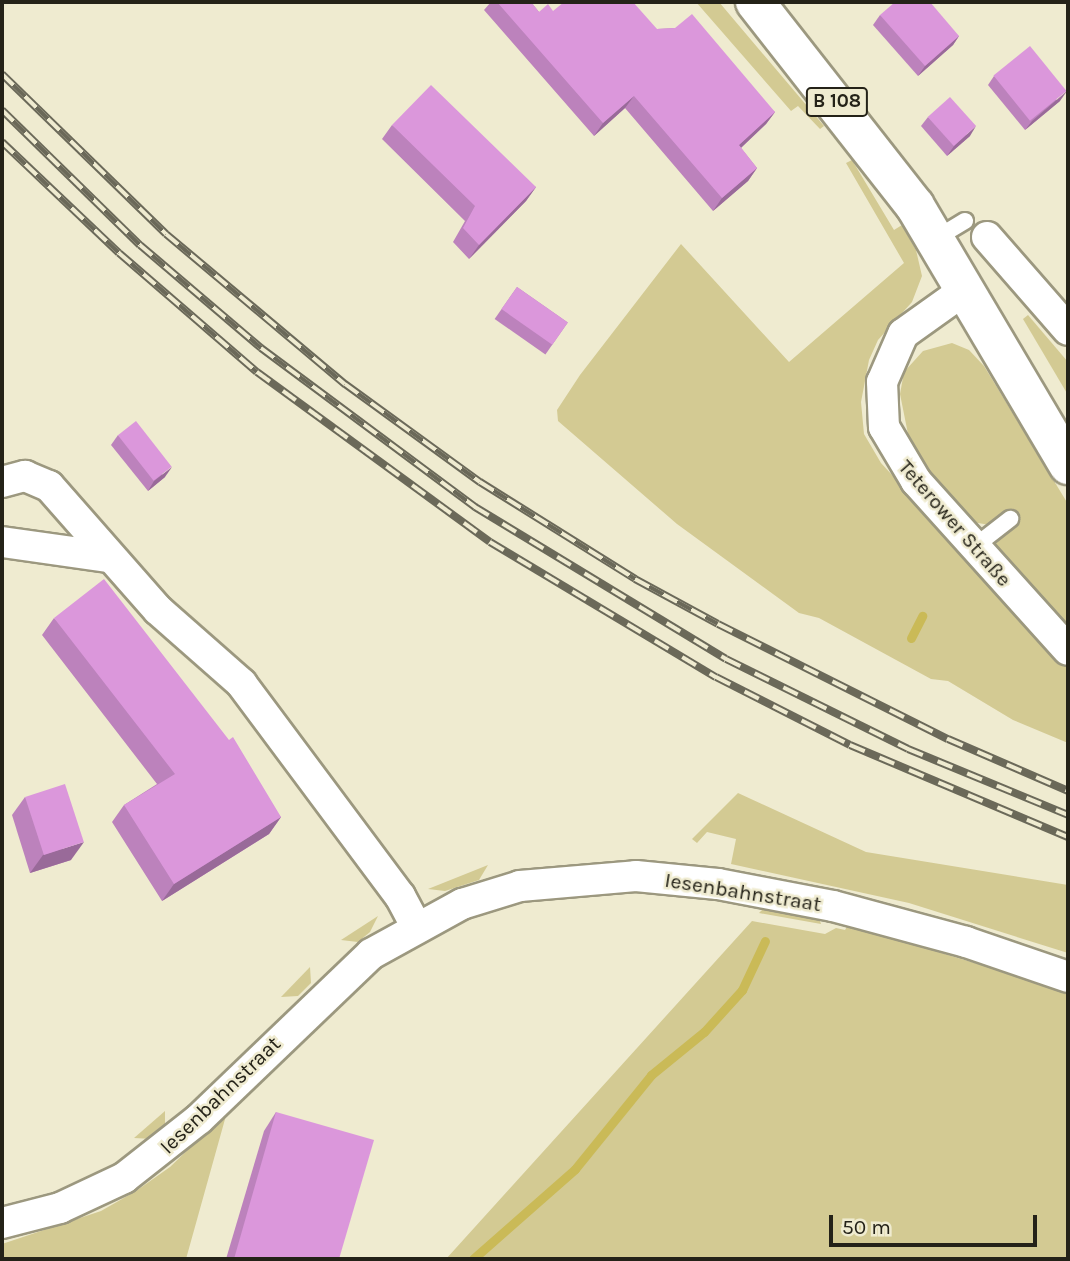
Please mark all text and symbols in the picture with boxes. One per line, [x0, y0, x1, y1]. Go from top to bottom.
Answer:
road number: B 108 [806, 86, 868, 118]
street label: Teterower Straße [893, 455, 1017, 591]
street label: Iesenbahnstraat [663, 867, 823, 917]
street label: Iesenbahnstraat [154, 1031, 286, 1159]
scale bar [832, 1202, 1040, 1246]
text: 50 m [842, 1215, 891, 1239]

